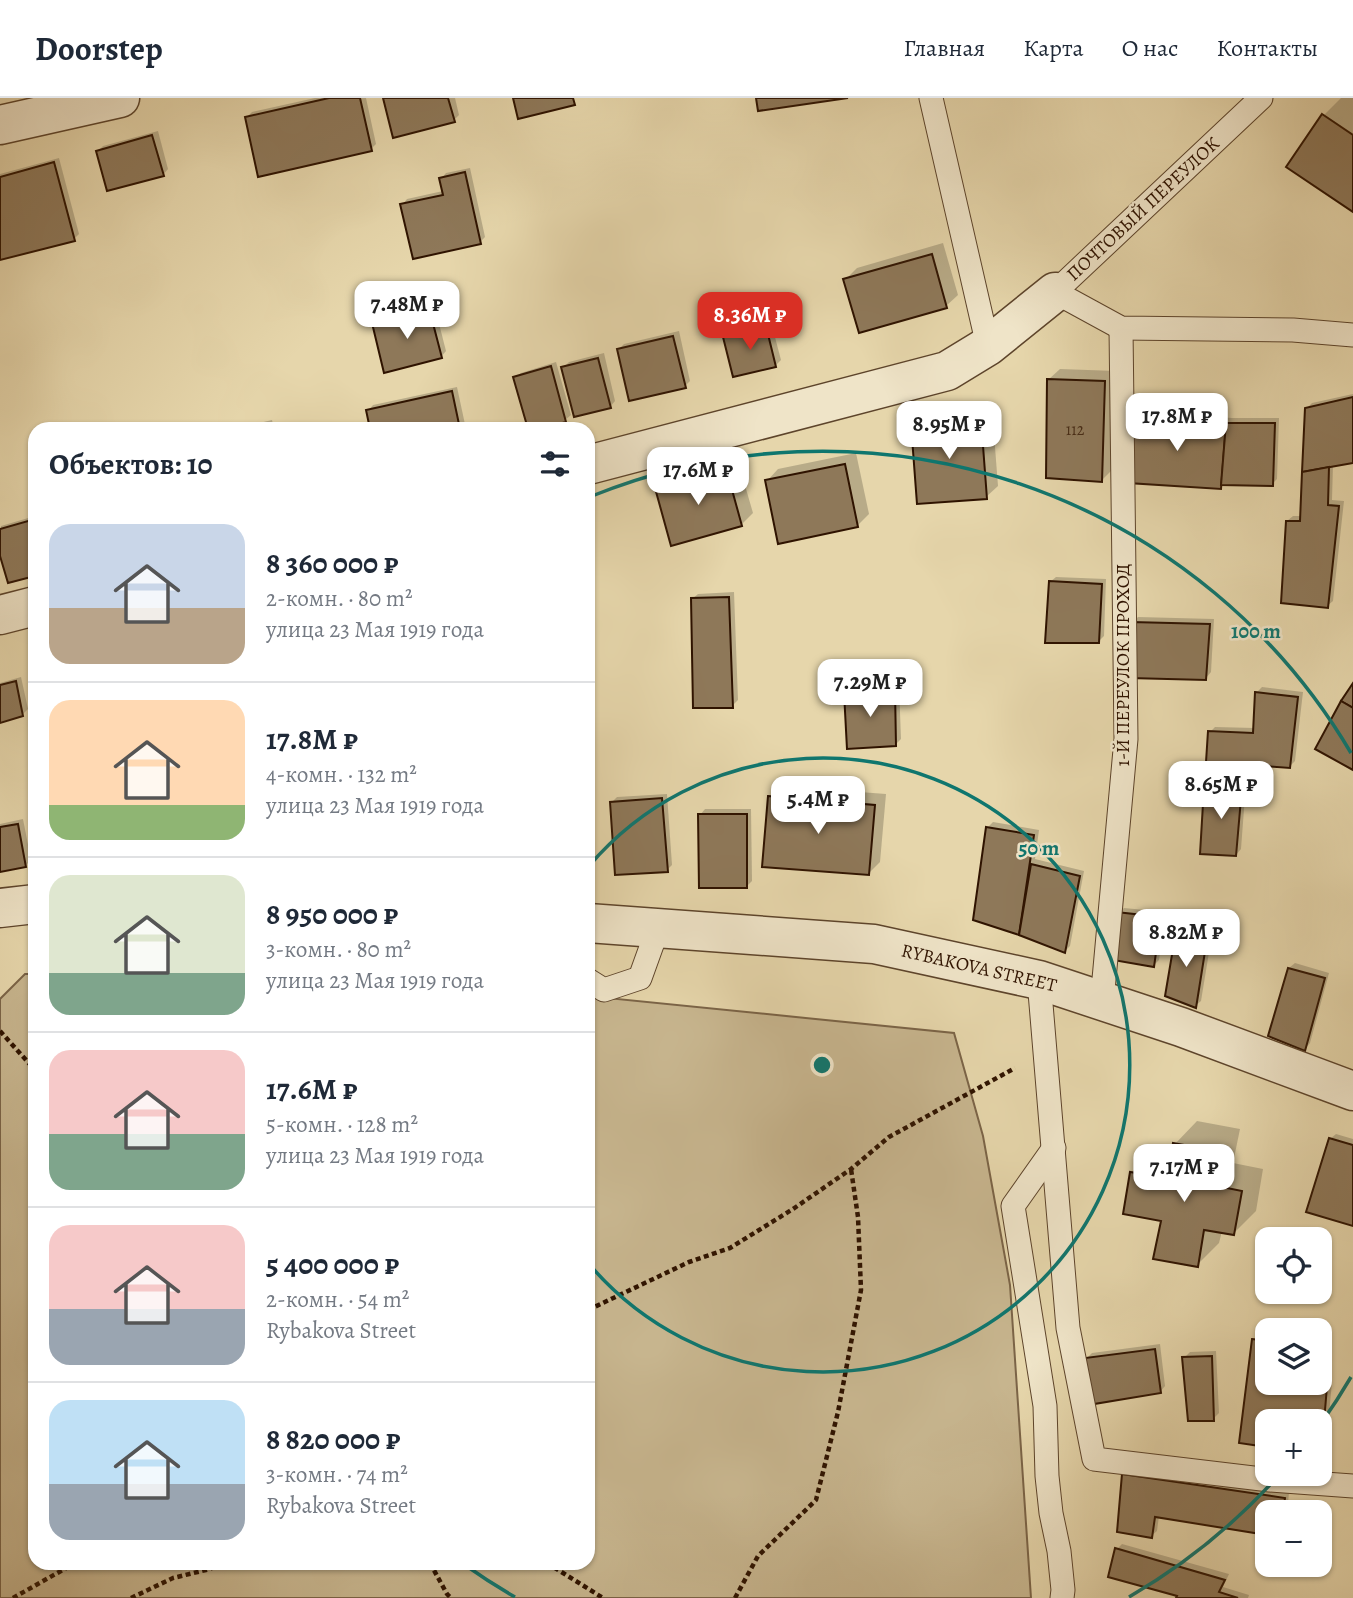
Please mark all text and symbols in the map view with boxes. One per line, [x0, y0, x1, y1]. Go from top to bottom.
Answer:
text: Doorstep [35, 26, 163, 71]
text: Главная [904, 32, 985, 64]
text: Карта [1023, 32, 1084, 64]
text: О нас [1122, 32, 1178, 64]
text: Контакты [1216, 32, 1318, 64]
street label: ПОЧТОВЫЙ ПЕРЕУЛОК [1061, 131, 1225, 287]
pin: 7.48M ₽ [342, 282, 472, 341]
text: 7.48M ₽ [370, 288, 444, 319]
pin: 8.36M ₽ [685, 292, 815, 352]
text: 8.36M ₽ [713, 299, 787, 330]
pin: 17.8M ₽ [1112, 394, 1242, 453]
text: 17.8M ₽ [1142, 400, 1212, 431]
pin: 8.95M ₽ [884, 402, 1014, 461]
text: 8.95M ₽ [913, 408, 985, 439]
house number: 112 [1066, 419, 1085, 441]
text: Объектов: 10 [49, 444, 212, 484]
icon: filters [536, 445, 574, 483]
pin: 17.6M ₽ [633, 448, 763, 507]
text: 17.6M ₽ [663, 454, 733, 485]
text: 8 360 000 ₽ [266, 543, 399, 583]
icon: home [105, 552, 189, 636]
street label: 1-Й ПЕРЕУЛОК ПРОХОД [1110, 564, 1136, 766]
text: 2-комн. · 80 m² [266, 583, 412, 614]
text: улица 23 Мая 1919 года [266, 614, 484, 645]
text: 100 m [1231, 617, 1281, 645]
pin: 7.29M ₽ [805, 660, 935, 719]
text: 7.29M ₽ [834, 666, 906, 697]
text: 17.8M ₽ [266, 719, 358, 759]
icon: home [105, 728, 189, 812]
text: 4-комн. · 132 m² [266, 759, 417, 790]
pin: 8.65M ₽ [1156, 762, 1286, 821]
text: 8.65M ₽ [1185, 768, 1257, 799]
pin: 5.4M ₽ [761, 776, 875, 836]
text: 5.4M ₽ [787, 783, 849, 814]
text: улица 23 Мая 1919 года [266, 790, 484, 821]
text: 50 m [1019, 834, 1060, 862]
text: 8 950 000 ₽ [266, 894, 398, 934]
icon: home [105, 903, 189, 987]
pin: 8.82M ₽ [1121, 910, 1251, 969]
text: 8.82M ₽ [1149, 916, 1223, 947]
text: 3-комн. · 80 m² [266, 934, 411, 965]
street label: RYBAKOVA STREET [899, 937, 1060, 999]
text: улица 23 Мая 1919 года [266, 965, 484, 996]
centre of rings [810, 1053, 834, 1077]
text: 17.6M ₽ [266, 1069, 358, 1109]
icon: home [105, 1078, 189, 1162]
text: 5-комн. · 128 m² [266, 1109, 418, 1140]
text: улица 23 Мая 1919 года [266, 1140, 484, 1171]
pin: 7.17M ₽ [1119, 1144, 1249, 1204]
text: 7.17M ₽ [1149, 1151, 1219, 1182]
map controls [1255, 1227, 1332, 1577]
button: locate [1255, 1227, 1332, 1304]
text: 5 400 000 ₽ [266, 1244, 399, 1284]
icon: home [105, 1253, 189, 1337]
text: 2-комн. · 54 m² [266, 1284, 409, 1315]
text: Rybakova Street [266, 1315, 416, 1346]
button: layers [1255, 1318, 1332, 1395]
button: + [1255, 1409, 1332, 1486]
text: 8 820 000 ₽ [266, 1419, 401, 1459]
icon: home [105, 1428, 189, 1512]
text: 3-комн. · 74 m² [266, 1459, 408, 1490]
text: Rybakova Street [266, 1490, 416, 1521]
button: − [1255, 1500, 1332, 1577]

